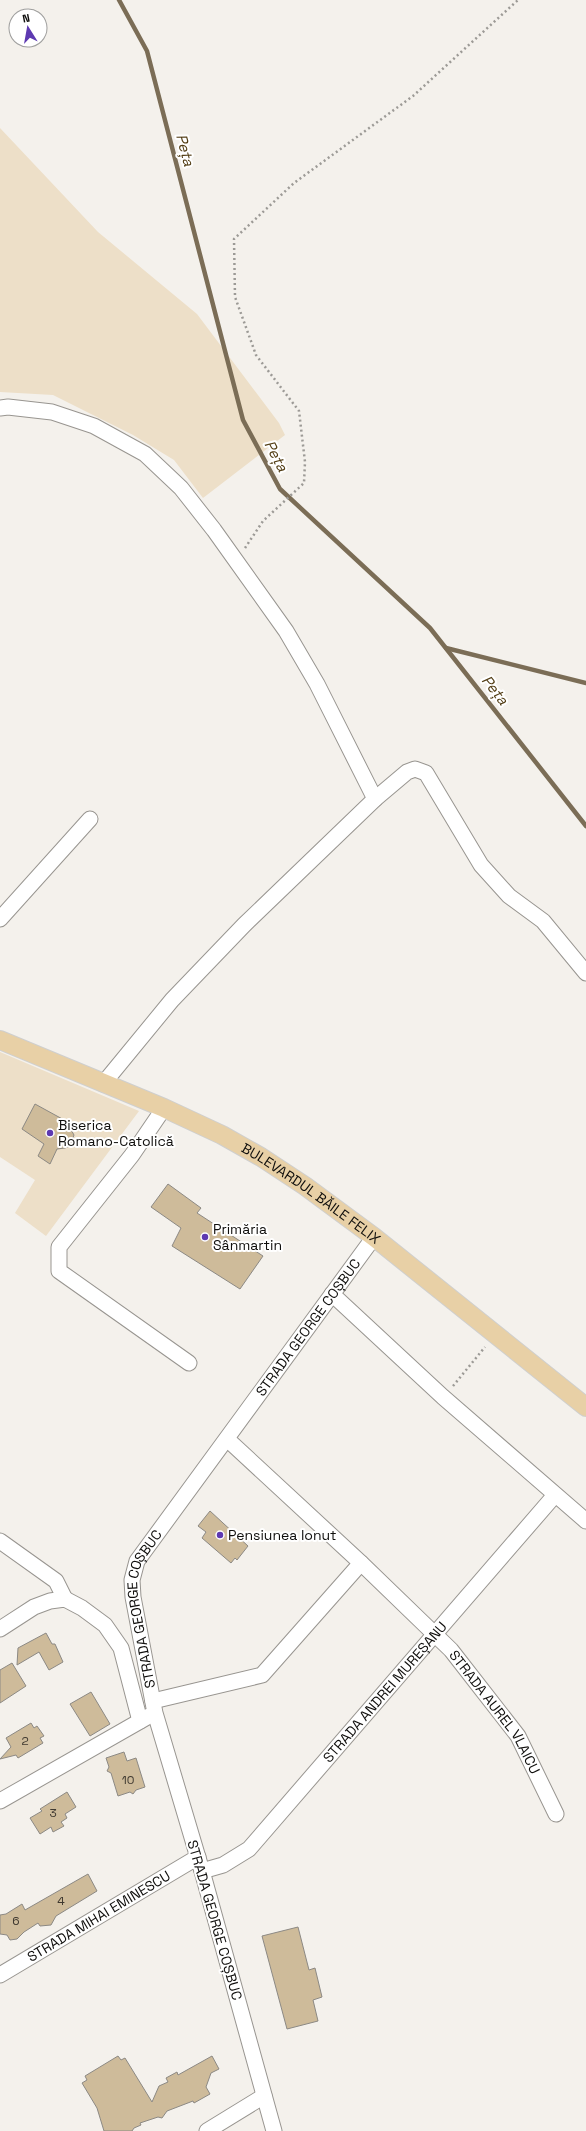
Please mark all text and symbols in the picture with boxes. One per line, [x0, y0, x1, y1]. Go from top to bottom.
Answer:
north arrow [8, 8, 48, 48]
text: N [21, 11, 31, 26]
water label: Peța [172, 132, 199, 169]
water label: Peța [260, 437, 293, 475]
water label: Peța [478, 671, 513, 709]
place label: Biserica Romano-Catolică [58, 1116, 174, 1150]
marker: Biserica Romano-Catolică [45, 1128, 55, 1138]
street label: BULEVARDUL BĂILE FELIX [238, 1139, 384, 1248]
place label: Primăria Sânmartin [213, 1220, 282, 1254]
marker: Primăria Sânmartin [200, 1232, 210, 1242]
street label: STRADA GEORGE COȘBUC [252, 1255, 364, 1400]
street label: STRADA GEORGE COȘBUC [123, 1526, 166, 1690]
place label: Pensiunea Ionut [228, 1526, 337, 1544]
marker: Pensiunea Ionut [215, 1530, 225, 1540]
street label: STRADA ANDREI MUREȘANU [319, 1618, 451, 1766]
street label: STRADA AUREL VLAICU [445, 1646, 544, 1777]
house number: 2 [21, 1733, 29, 1749]
house number: 10 [122, 1772, 134, 1788]
house number: 3 [49, 1805, 57, 1821]
street label: STRADA GEORGE COȘBUC [183, 1838, 247, 2002]
street label: STRADA MIHAI EMINESCU [24, 1867, 174, 1966]
house number: 4 [57, 1893, 65, 1909]
house number: 6 [12, 1913, 20, 1929]

